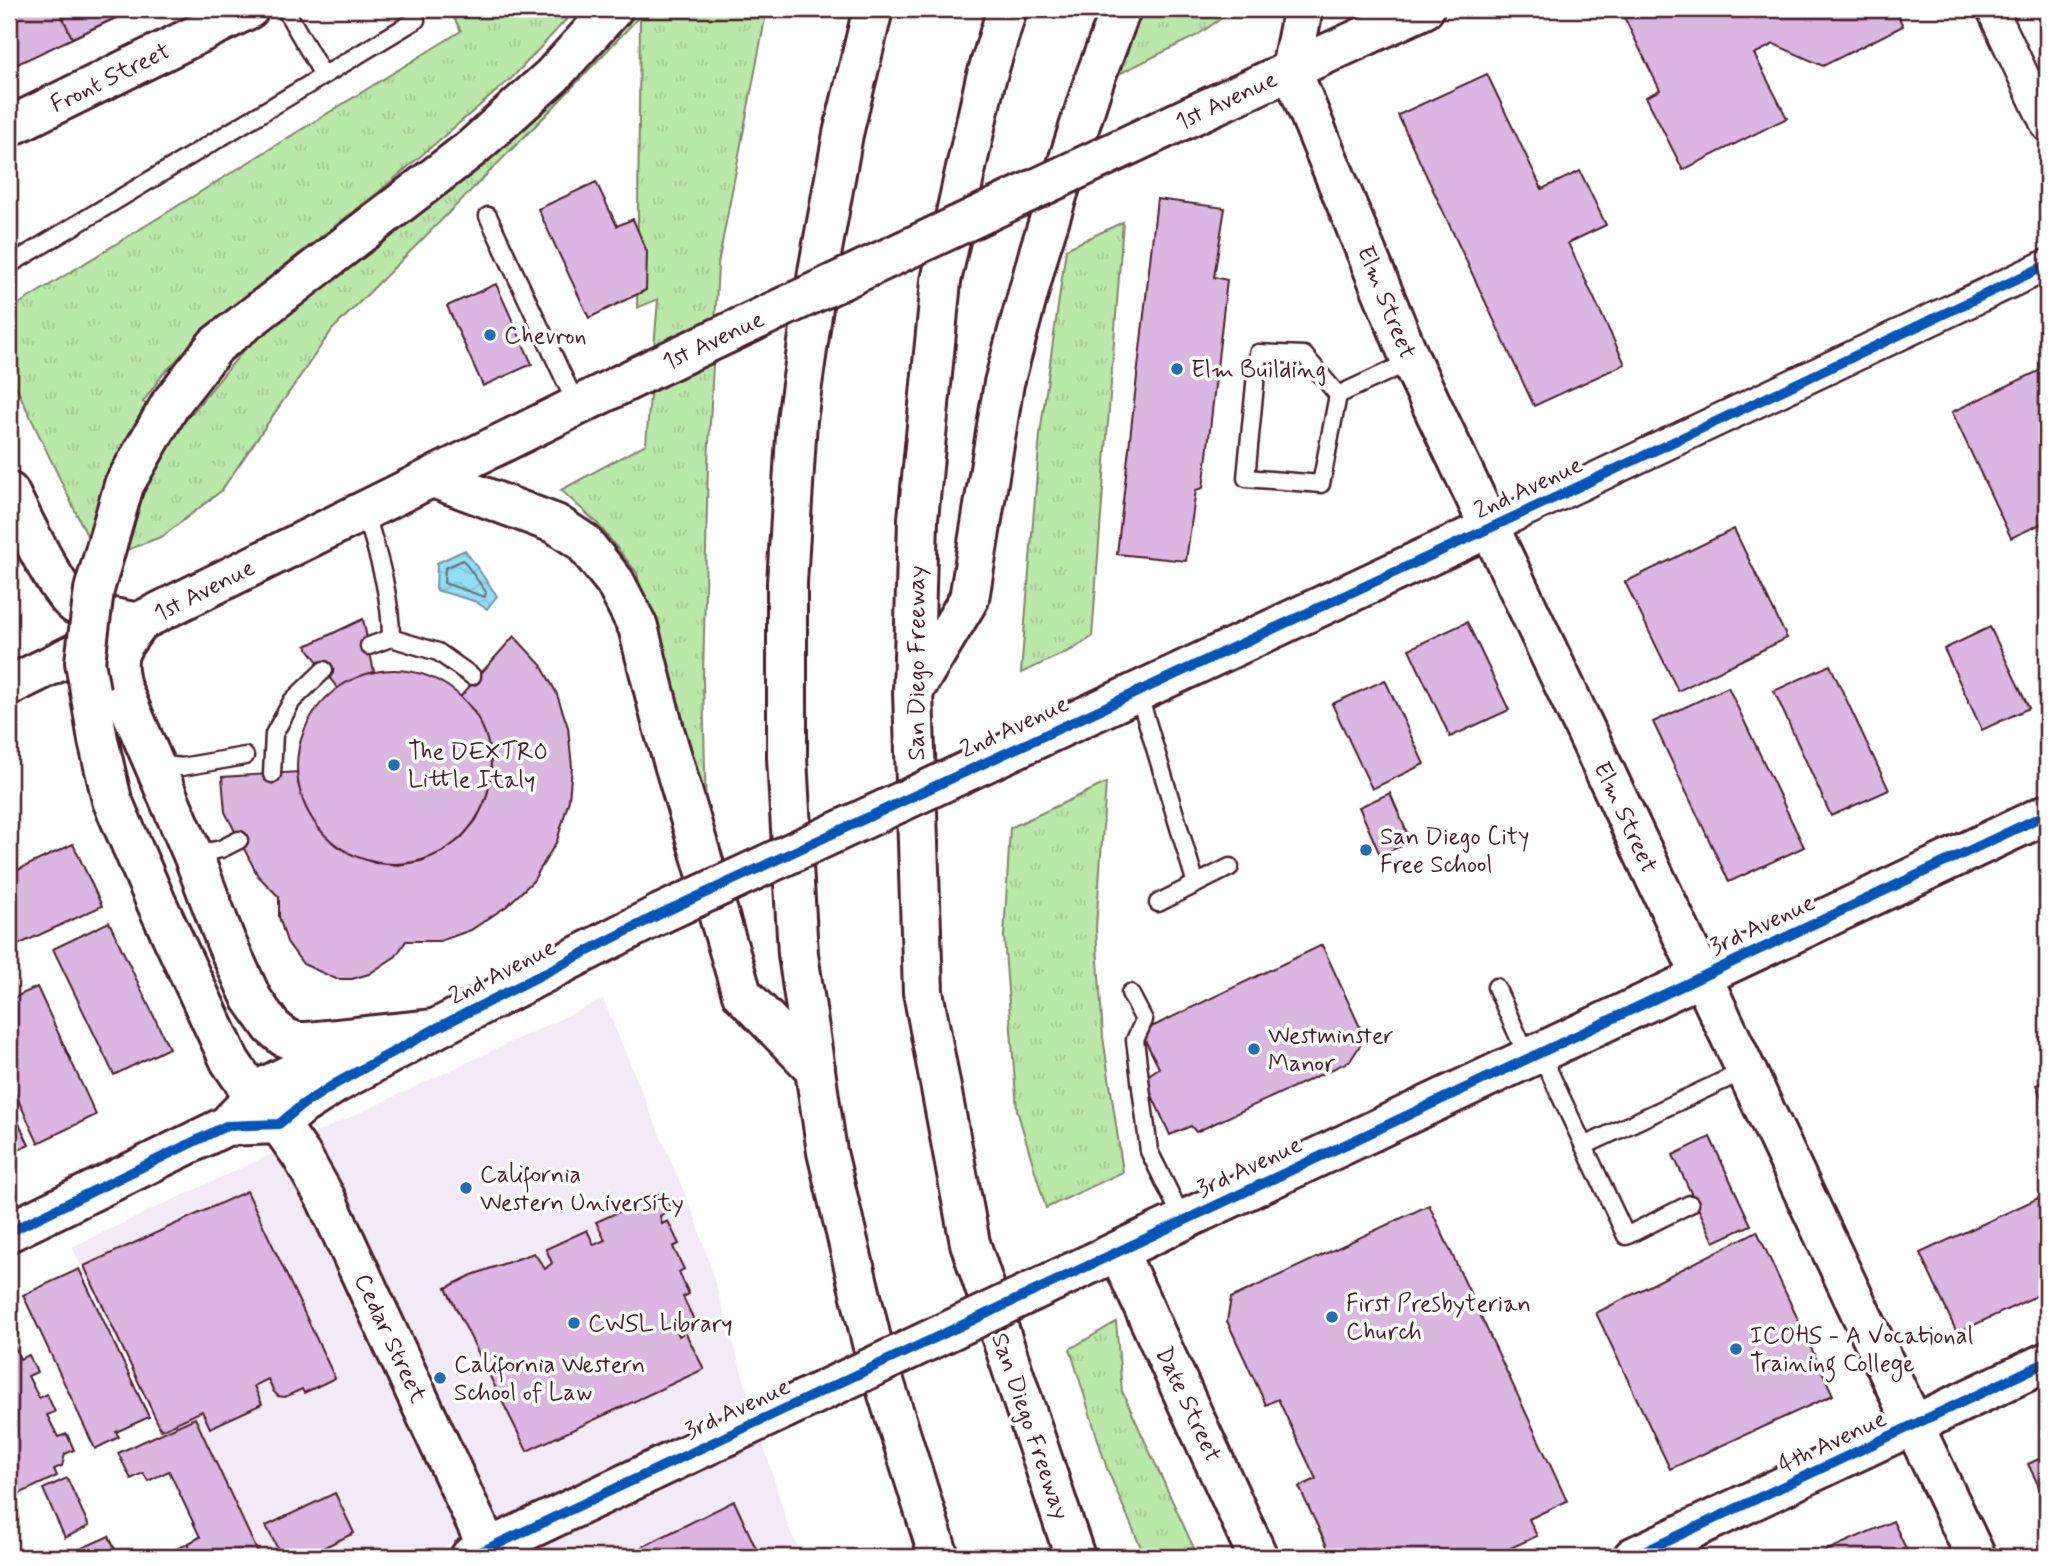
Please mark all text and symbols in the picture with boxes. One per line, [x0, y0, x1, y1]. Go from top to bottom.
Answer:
street label: Front Street [46, 36, 176, 121]
street label: 1st Avenue [1171, 64, 1283, 138]
street label: Elm Street [1349, 241, 1422, 364]
street label: 1st Avenue [658, 304, 770, 378]
place label: Chevron [504, 321, 587, 352]
marker: Chevron [482, 327, 498, 343]
place label: Elm Building [1191, 355, 1326, 386]
marker: Elm Building [1169, 361, 1185, 377]
street label: 2nd Avenue [1469, 450, 1588, 527]
street label: 1st Avenue [149, 553, 260, 630]
street label: San Diego Freeway [902, 565, 933, 761]
street label: 2nd Avenue [955, 689, 1074, 766]
place label: The DEXTRO Little Italy [408, 737, 548, 796]
marker: The DEXTRO Little Italy [386, 757, 402, 773]
street label: Elm Street [1585, 757, 1664, 878]
place label: San Diego City Free School [1380, 822, 1529, 881]
marker: San Diego City Free School [1358, 842, 1374, 858]
street label: 3rd Avenue [1705, 887, 1820, 963]
street label: 2nd Avenue [444, 932, 562, 1012]
place label: Westminster Manor [1268, 1021, 1394, 1080]
marker: Westminster Manor [1246, 1041, 1262, 1057]
street label: 3rd Avenue [1192, 1129, 1307, 1205]
place label: California Western University [480, 1160, 684, 1219]
marker: California Western University [458, 1180, 474, 1196]
street label: Cedar Street [346, 1269, 433, 1408]
place label: First Presbyterian Church [1346, 1289, 1531, 1348]
place label: CWSL Library [588, 1309, 733, 1340]
marker: First Presbyterian Church [1324, 1309, 1340, 1325]
marker: CWSL Library [566, 1315, 582, 1331]
place label: ICOHS - A Vocational Training College [1750, 1321, 1973, 1383]
street label: San Diego Freeway [983, 1329, 1076, 1524]
marker: ICOHS - A Vocational Training College [1728, 1341, 1744, 1357]
street label: Date Street [1147, 1342, 1228, 1467]
place label: California Western School of Law [454, 1350, 645, 1409]
marker: California Western School of Law [432, 1370, 448, 1386]
street label: 3rd Avenue [680, 1371, 795, 1447]
street label: 4th Avenue [1774, 1404, 1892, 1481]

